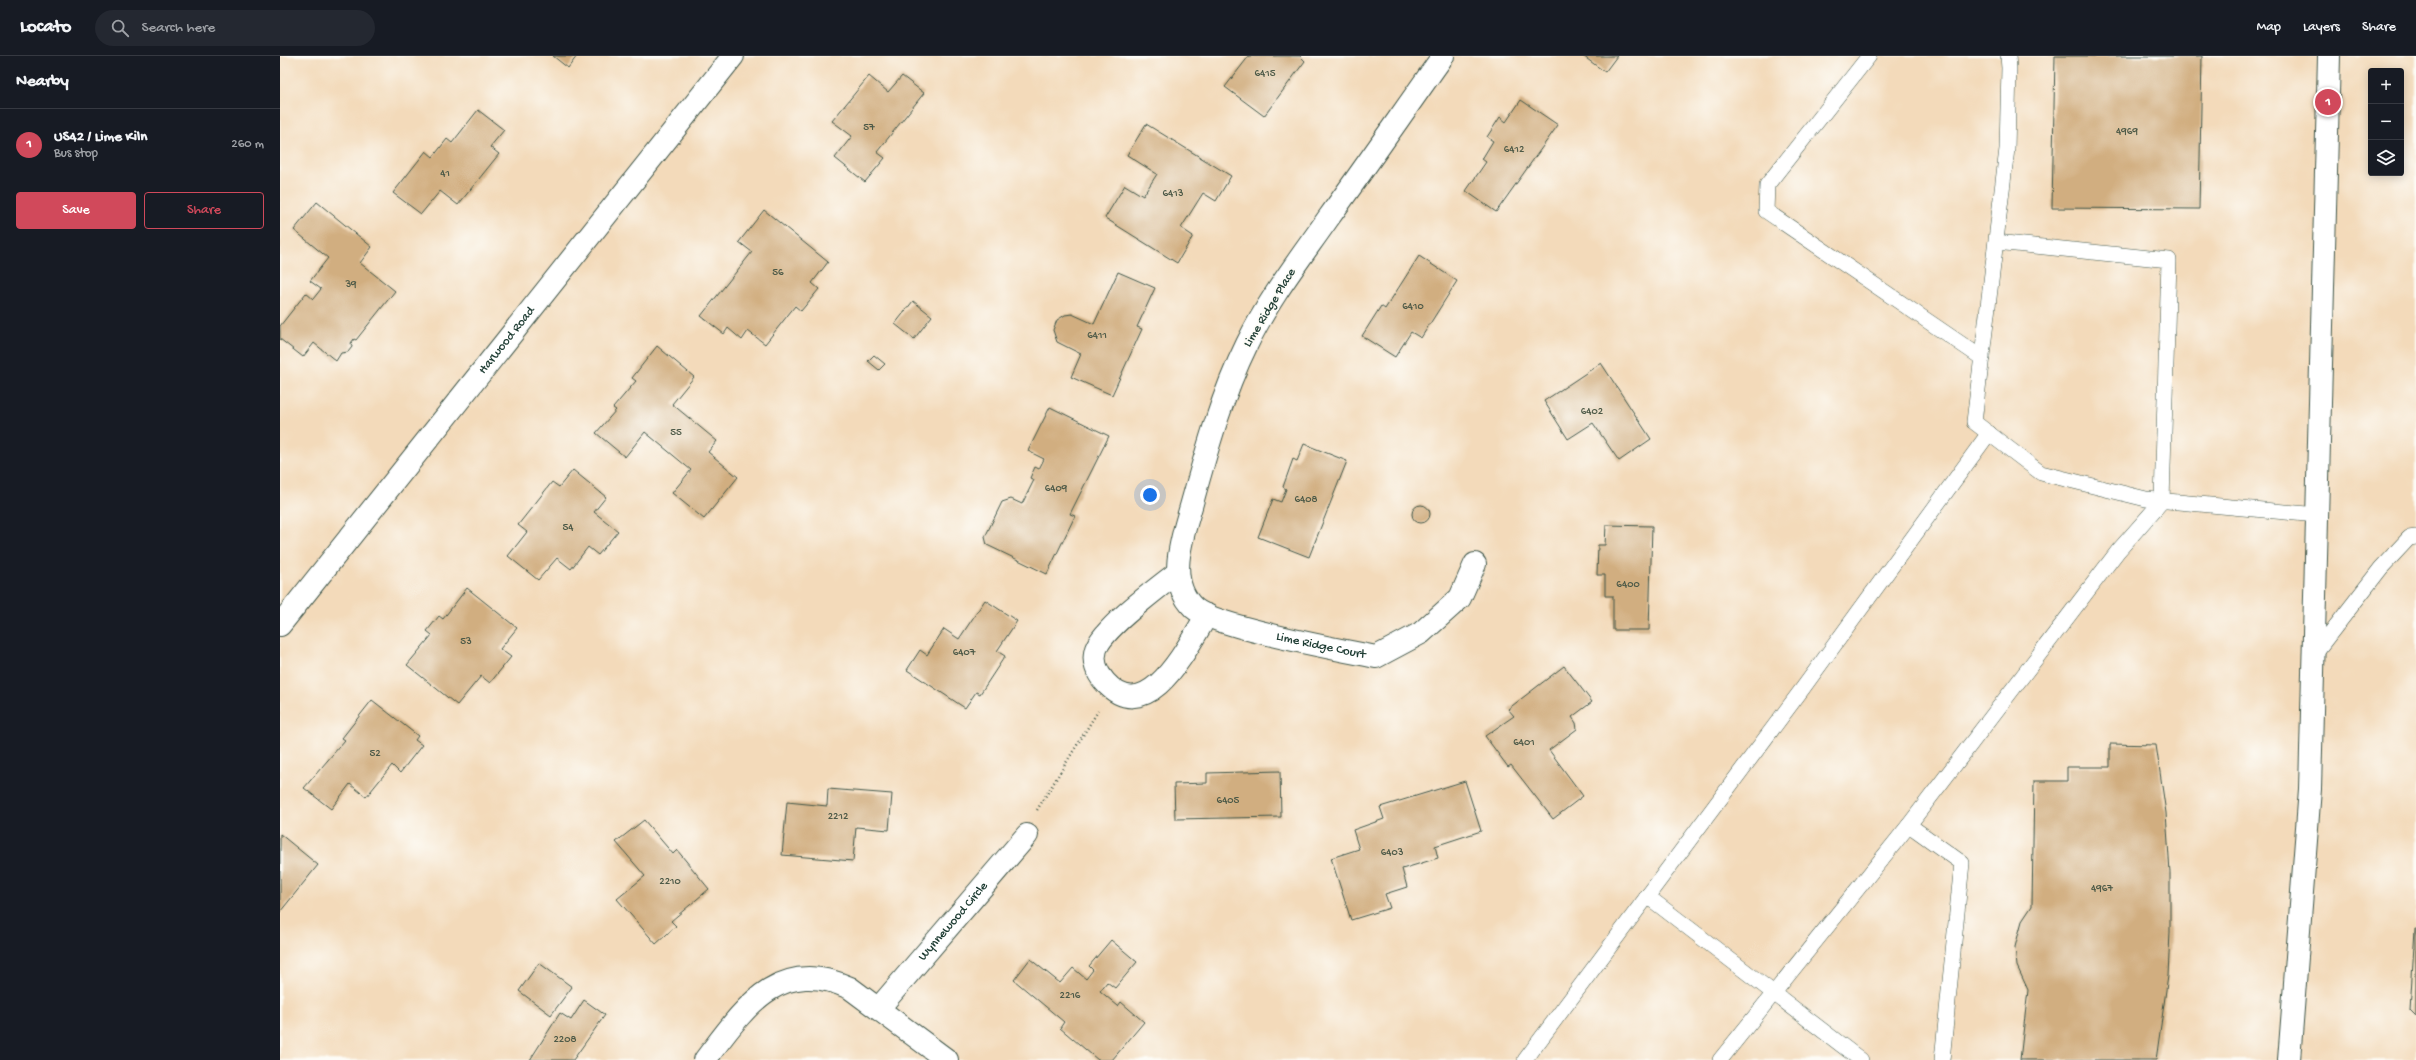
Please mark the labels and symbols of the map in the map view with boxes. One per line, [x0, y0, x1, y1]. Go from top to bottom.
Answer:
house number: 6415 [1254, 68, 1276, 80]
pin: 1 [2315, 87, 2341, 117]
house number: 57 [863, 122, 875, 134]
house number: 4969 [2116, 126, 2138, 138]
house number: 6412 [1504, 144, 1525, 156]
house number: 41 [440, 168, 450, 180]
house number: 6413 [1163, 188, 1184, 200]
street label: Lime Ridge Place [1241, 266, 1300, 350]
house number: 56 [772, 267, 784, 279]
house number: 39 [344, 279, 357, 291]
house number: 6410 [1402, 301, 1424, 313]
street label: Harwood Road [475, 302, 539, 377]
house number: 6411 [1087, 330, 1107, 342]
house number: 6402 [1581, 406, 1604, 418]
house number: 55 [670, 427, 682, 439]
house number: 6409 [1045, 483, 1068, 495]
your location [1140, 485, 1160, 505]
house number: 6408 [1294, 494, 1318, 506]
house number: 54 [563, 522, 574, 534]
house number: 6400 [1616, 579, 1640, 591]
street label: Lime Ridge Court [1275, 629, 1369, 663]
house number: 53 [460, 636, 472, 648]
house number: 6407 [953, 647, 976, 659]
house number: 6401 [1513, 737, 1535, 749]
house number: 52 [369, 748, 381, 760]
house number: 6405 [1217, 795, 1240, 807]
house number: 2212 [828, 811, 849, 823]
house number: 6403 [1381, 847, 1404, 859]
house number: 2210 [659, 876, 681, 888]
street label: Wynnewood Circle [915, 879, 991, 964]
house number: 4967 [2091, 883, 2113, 895]
house number: 2216 [1060, 990, 1081, 1002]
house number: 2208 [553, 1034, 577, 1046]

